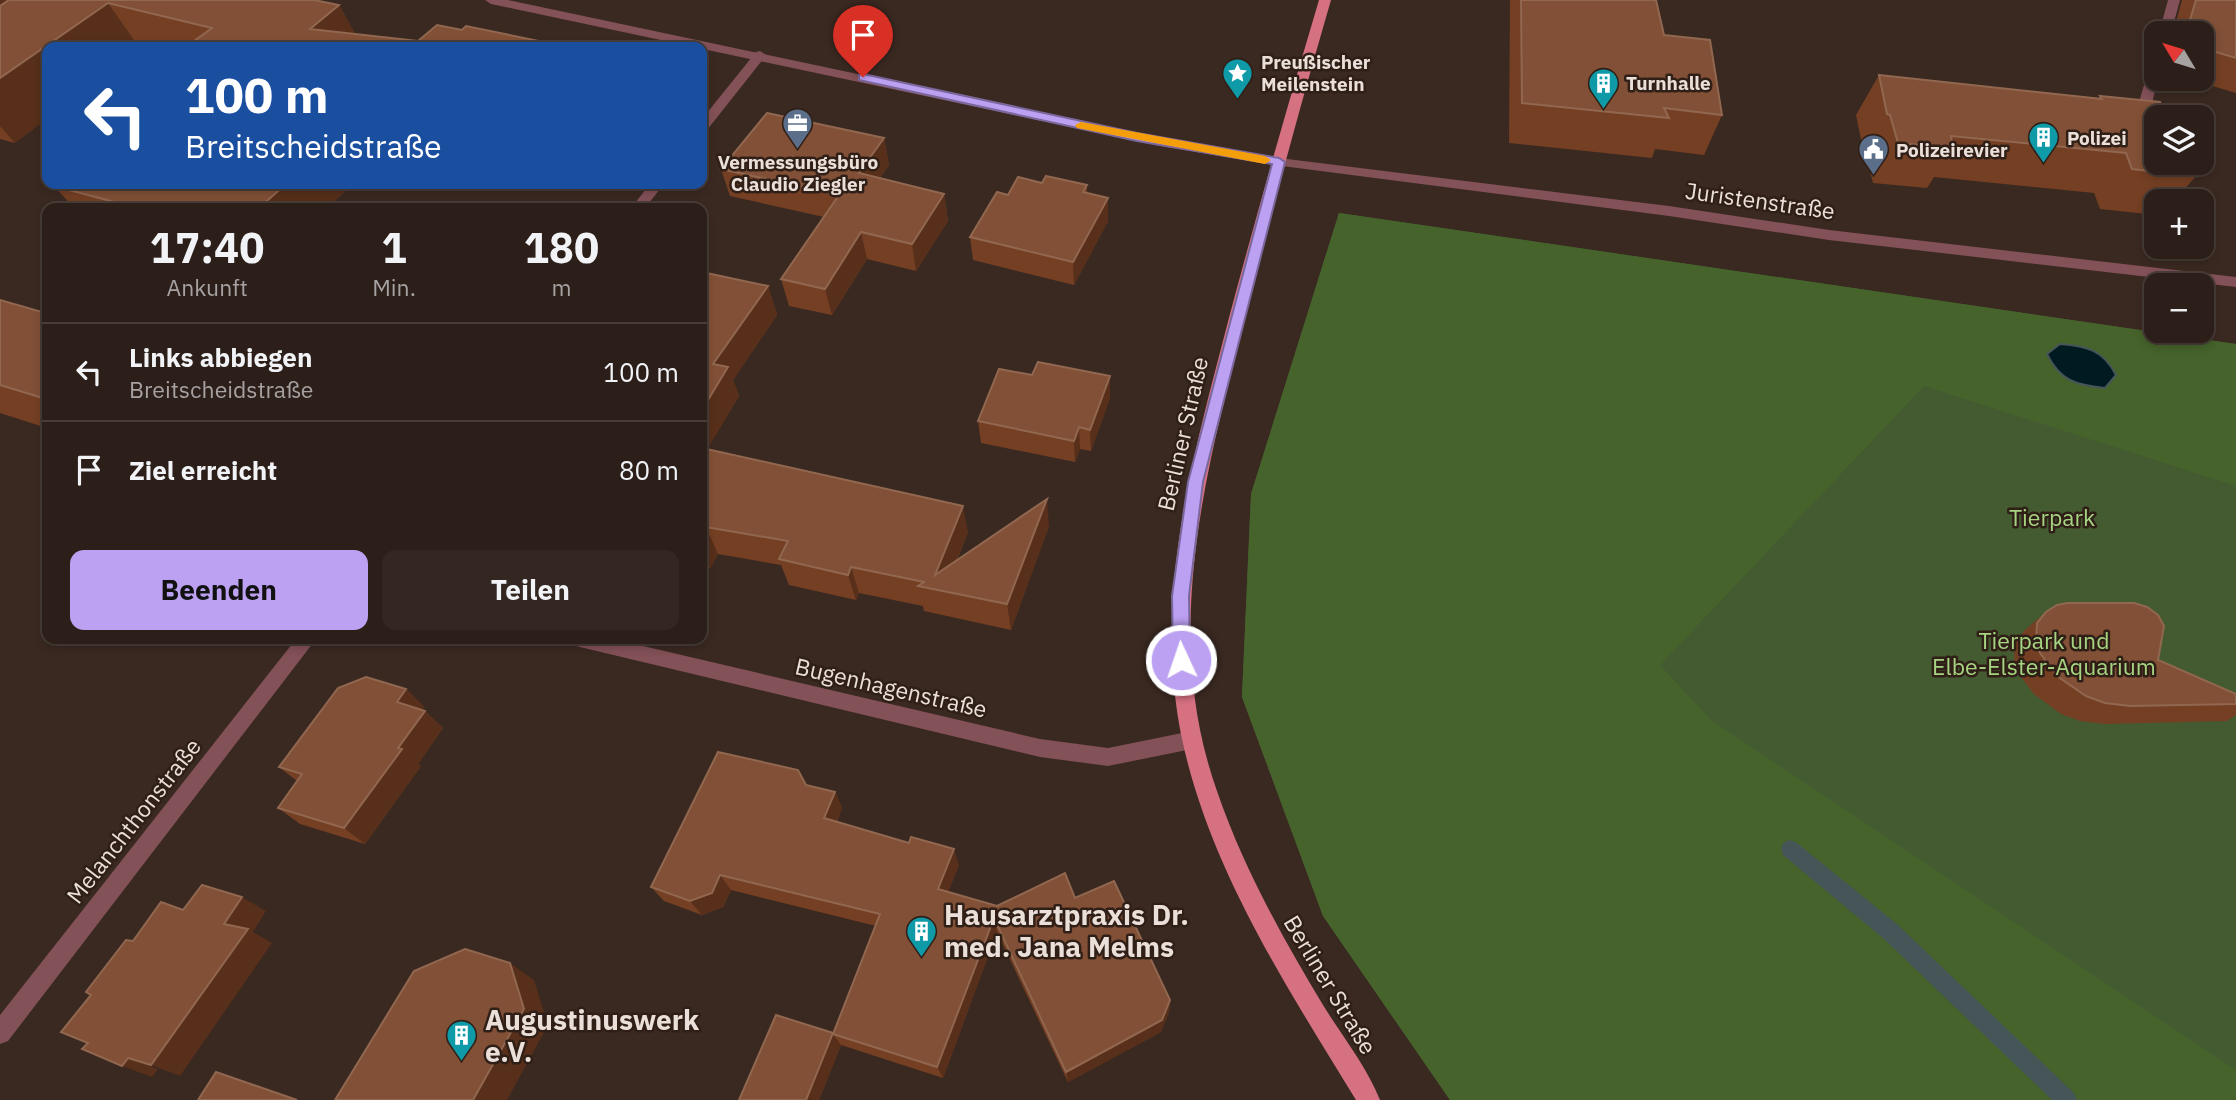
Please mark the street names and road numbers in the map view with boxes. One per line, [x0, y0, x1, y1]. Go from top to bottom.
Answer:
street label: Juristenstraße [1683, 175, 1837, 225]
street label: Berliner Straße [1150, 354, 1214, 514]
street label: Bugenhagenstraße [792, 650, 990, 724]
street label: Melanchthonstraße [59, 732, 207, 909]
street label: Berliner Straße [1278, 909, 1384, 1060]

